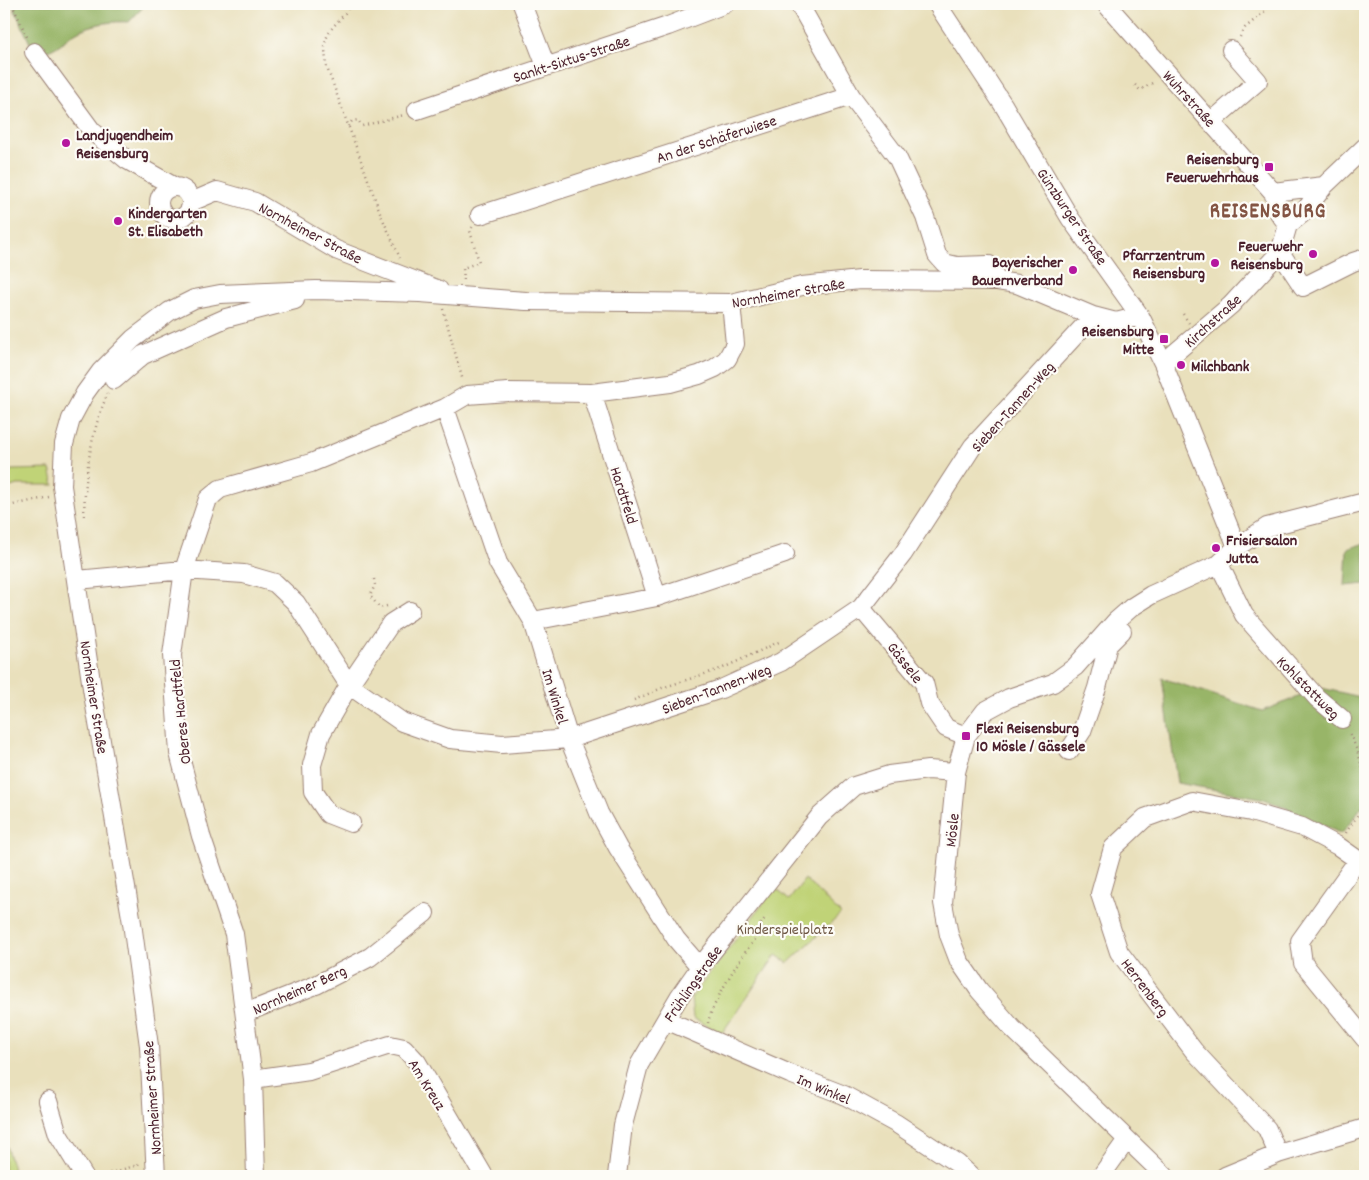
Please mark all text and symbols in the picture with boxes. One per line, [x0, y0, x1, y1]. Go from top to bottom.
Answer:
street label: Sankt-Sixtus-Straße [510, 31, 633, 90]
street label: Wuhrstraße [1156, 66, 1220, 133]
street label: An der Schäferwiese [654, 110, 780, 171]
place label: Landjugendheim Reisensburg [76, 125, 173, 166]
marker: Landjugendheim Reisensburg [60, 137, 72, 149]
place label: Reisensburg Feuerwehrhaus [1166, 149, 1259, 190]
marker: Reisensburg Feuerwehrhaus [1263, 161, 1275, 173]
street label: Günzburger Straße [1030, 164, 1112, 271]
street label: Nornheimer Straße [254, 197, 366, 271]
district label: REISENSBURG [1210, 198, 1326, 228]
place label: Kindergarten St. Elisabeth [128, 203, 207, 244]
marker: Kindergarten St. Elisabeth [112, 215, 124, 227]
place label: Feuerwehr Reisensburg [1231, 236, 1304, 277]
place label: Pfarrzentrum Reisensburg [1122, 245, 1205, 286]
marker: Feuerwehr Reisensburg [1307, 248, 1319, 260]
place label: Bayerischer Bauernverband [972, 252, 1064, 293]
marker: Pfarrzentrum Reisensburg [1209, 257, 1221, 269]
marker: Bayerischer Bauernverband [1067, 264, 1079, 276]
street label: Nornheimer Straße [730, 273, 847, 316]
street label: Kirchstraße [1180, 290, 1248, 354]
place label: Reisensburg Mitte [1082, 321, 1154, 362]
marker: Reisensburg Mitte [1158, 333, 1170, 345]
place label: Milchbank [1191, 356, 1250, 379]
street label: Sieben-Tannen-Weg [967, 357, 1061, 458]
marker: Milchbank [1175, 359, 1187, 371]
street label: Hardtfeld [603, 464, 643, 527]
place label: Frisiersalon Jutta [1226, 530, 1297, 571]
marker: Frisiersalon Jutta [1210, 542, 1222, 554]
street label: Gässele [880, 638, 928, 689]
street label: Nornheimer Straße [72, 639, 113, 756]
street label: Kohlstattweg [1270, 652, 1344, 726]
street label: Oberes Hardtfeld [165, 658, 198, 765]
street label: Sieben-Tannen-Weg [659, 659, 775, 722]
street label: Im Winkel [534, 666, 573, 727]
place label: Flexi Reisensburg 10 Mösle / Gässele [976, 718, 1085, 759]
marker: Flexi Reisensburg 10 Mösle / Gässele [960, 730, 972, 742]
street label: Mösle [940, 812, 967, 848]
park label: Kinderspielplatz [737, 919, 833, 942]
street label: Frühlingstraße [659, 941, 729, 1028]
street label: Herrenberg [1114, 954, 1174, 1023]
street label: Nornheimer Berg [249, 960, 351, 1022]
street label: Nornheimer Straße [138, 1040, 169, 1156]
street label: Am Kreuz [401, 1055, 451, 1115]
street label: Im Winkel [793, 1069, 854, 1112]

